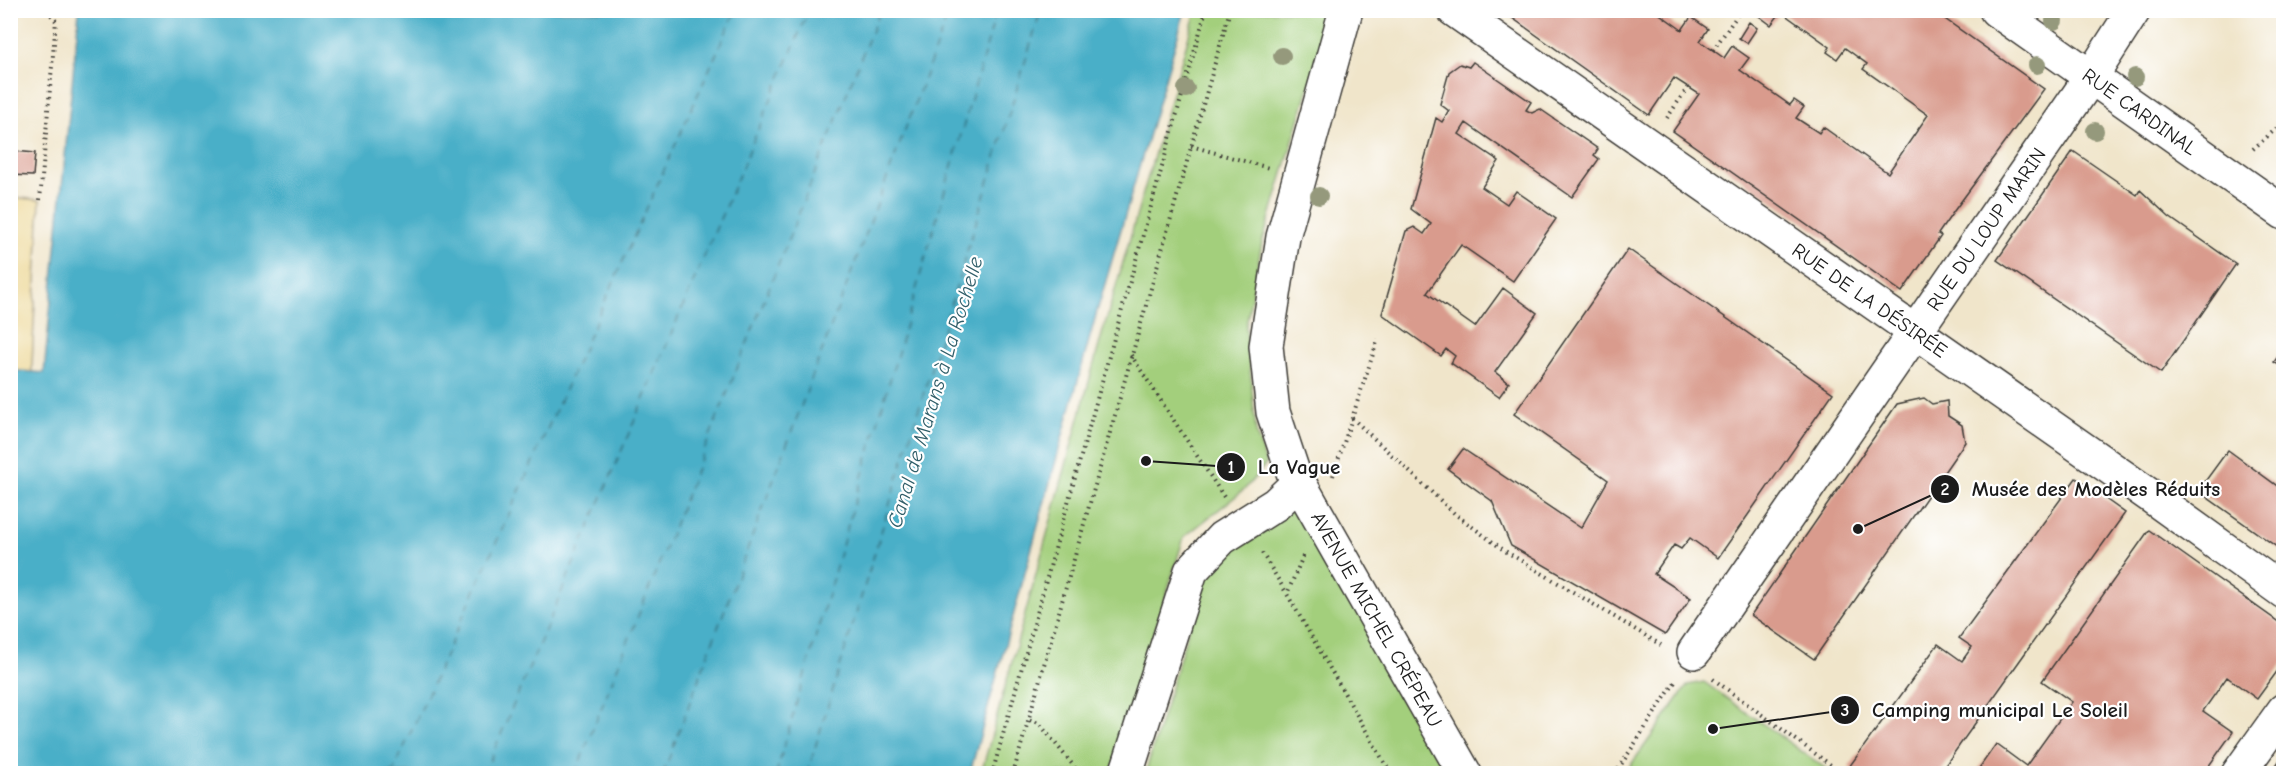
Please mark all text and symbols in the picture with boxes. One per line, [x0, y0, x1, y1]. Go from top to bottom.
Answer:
street label: RUE CARDINAL [2078, 64, 2201, 160]
street label: RUE DU LOUP MARIN [1922, 143, 2051, 315]
street label: RUE DE LA DÉSIRÉE [1788, 239, 1951, 363]
water label: Canal de Marans à La Rochelle [882, 253, 988, 530]
callout: La Vague [1216, 447, 1353, 486]
text: La Vague [1258, 455, 1340, 479]
text: 1 [1227, 457, 1235, 478]
callout: Musée des Modèles Réduits [1930, 469, 2232, 508]
text: Musée des Modèles Réduits [1972, 477, 2220, 501]
text: 2 [1941, 479, 1950, 500]
street label: AVENUE MICHEL CRÉPEAU [1306, 508, 1447, 731]
callout: Camping municipal Le Soleil [1830, 690, 2140, 729]
text: Camping municipal Le Soleil [1872, 698, 2128, 722]
text: 3 [1841, 700, 1849, 721]

